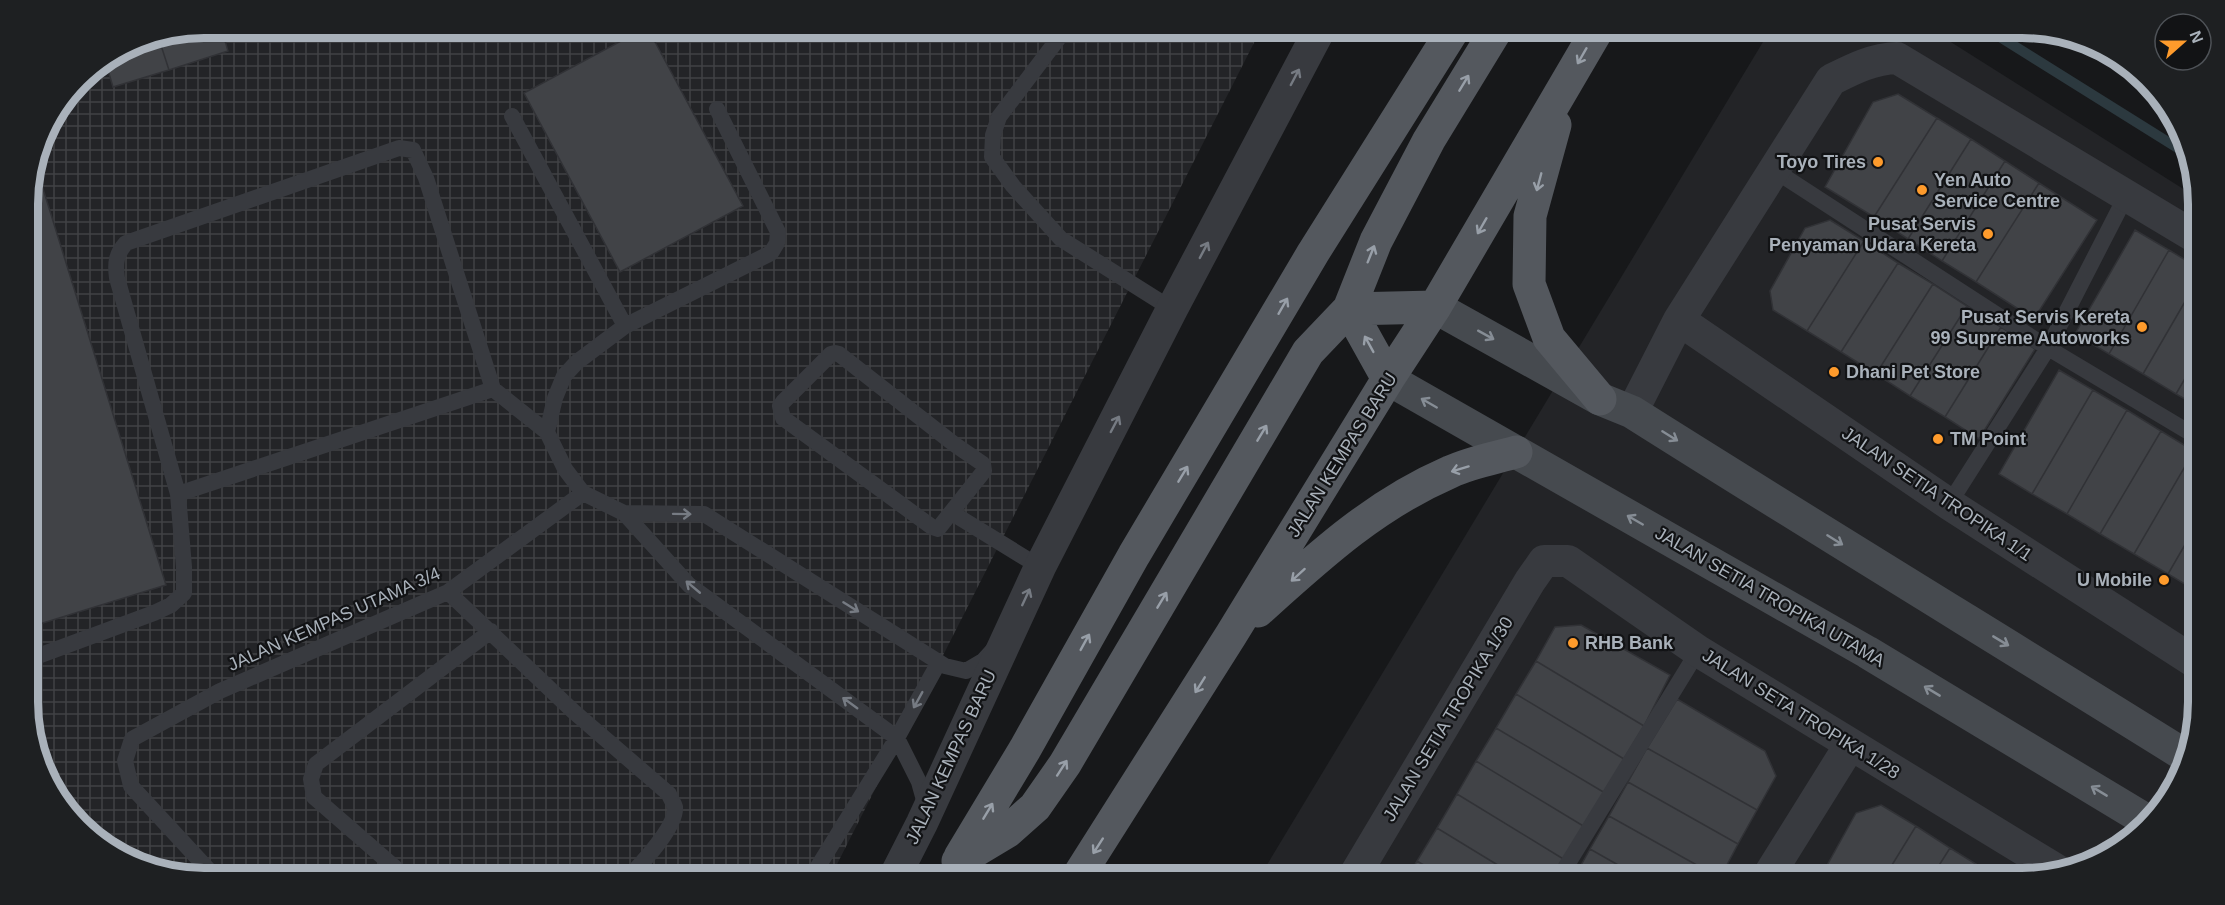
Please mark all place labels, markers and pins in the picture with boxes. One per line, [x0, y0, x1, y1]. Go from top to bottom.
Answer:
place label: Toyo Tires [1777, 152, 1866, 172]
marker: Toyo Tires [1871, 155, 1885, 169]
place label: Yen Auto Service Centre [1934, 170, 2060, 211]
marker: Yen Auto Service Centre [1915, 183, 1929, 197]
place label: Pusat Servis Penyaman Udara Kereta [1769, 214, 1977, 255]
marker: Pusat Servis Penyaman Udara Kereta [1981, 227, 1995, 241]
place label: Pusat Servis Kereta 99 Supreme Autoworks [1931, 307, 2131, 348]
marker: Pusat Servis Kereta 99 Supreme Autoworks [2135, 320, 2149, 334]
place label: Dhani Pet Store [1846, 362, 1980, 382]
marker: Dhani Pet Store [1827, 365, 1841, 379]
place label: TM Point [1950, 429, 2026, 449]
marker: TM Point [1931, 432, 1945, 446]
place label: U Mobile [2077, 570, 2152, 590]
marker: U Mobile [2157, 573, 2171, 587]
place label: RHB Bank [1585, 633, 1674, 653]
marker: RHB Bank [1566, 636, 1580, 650]

